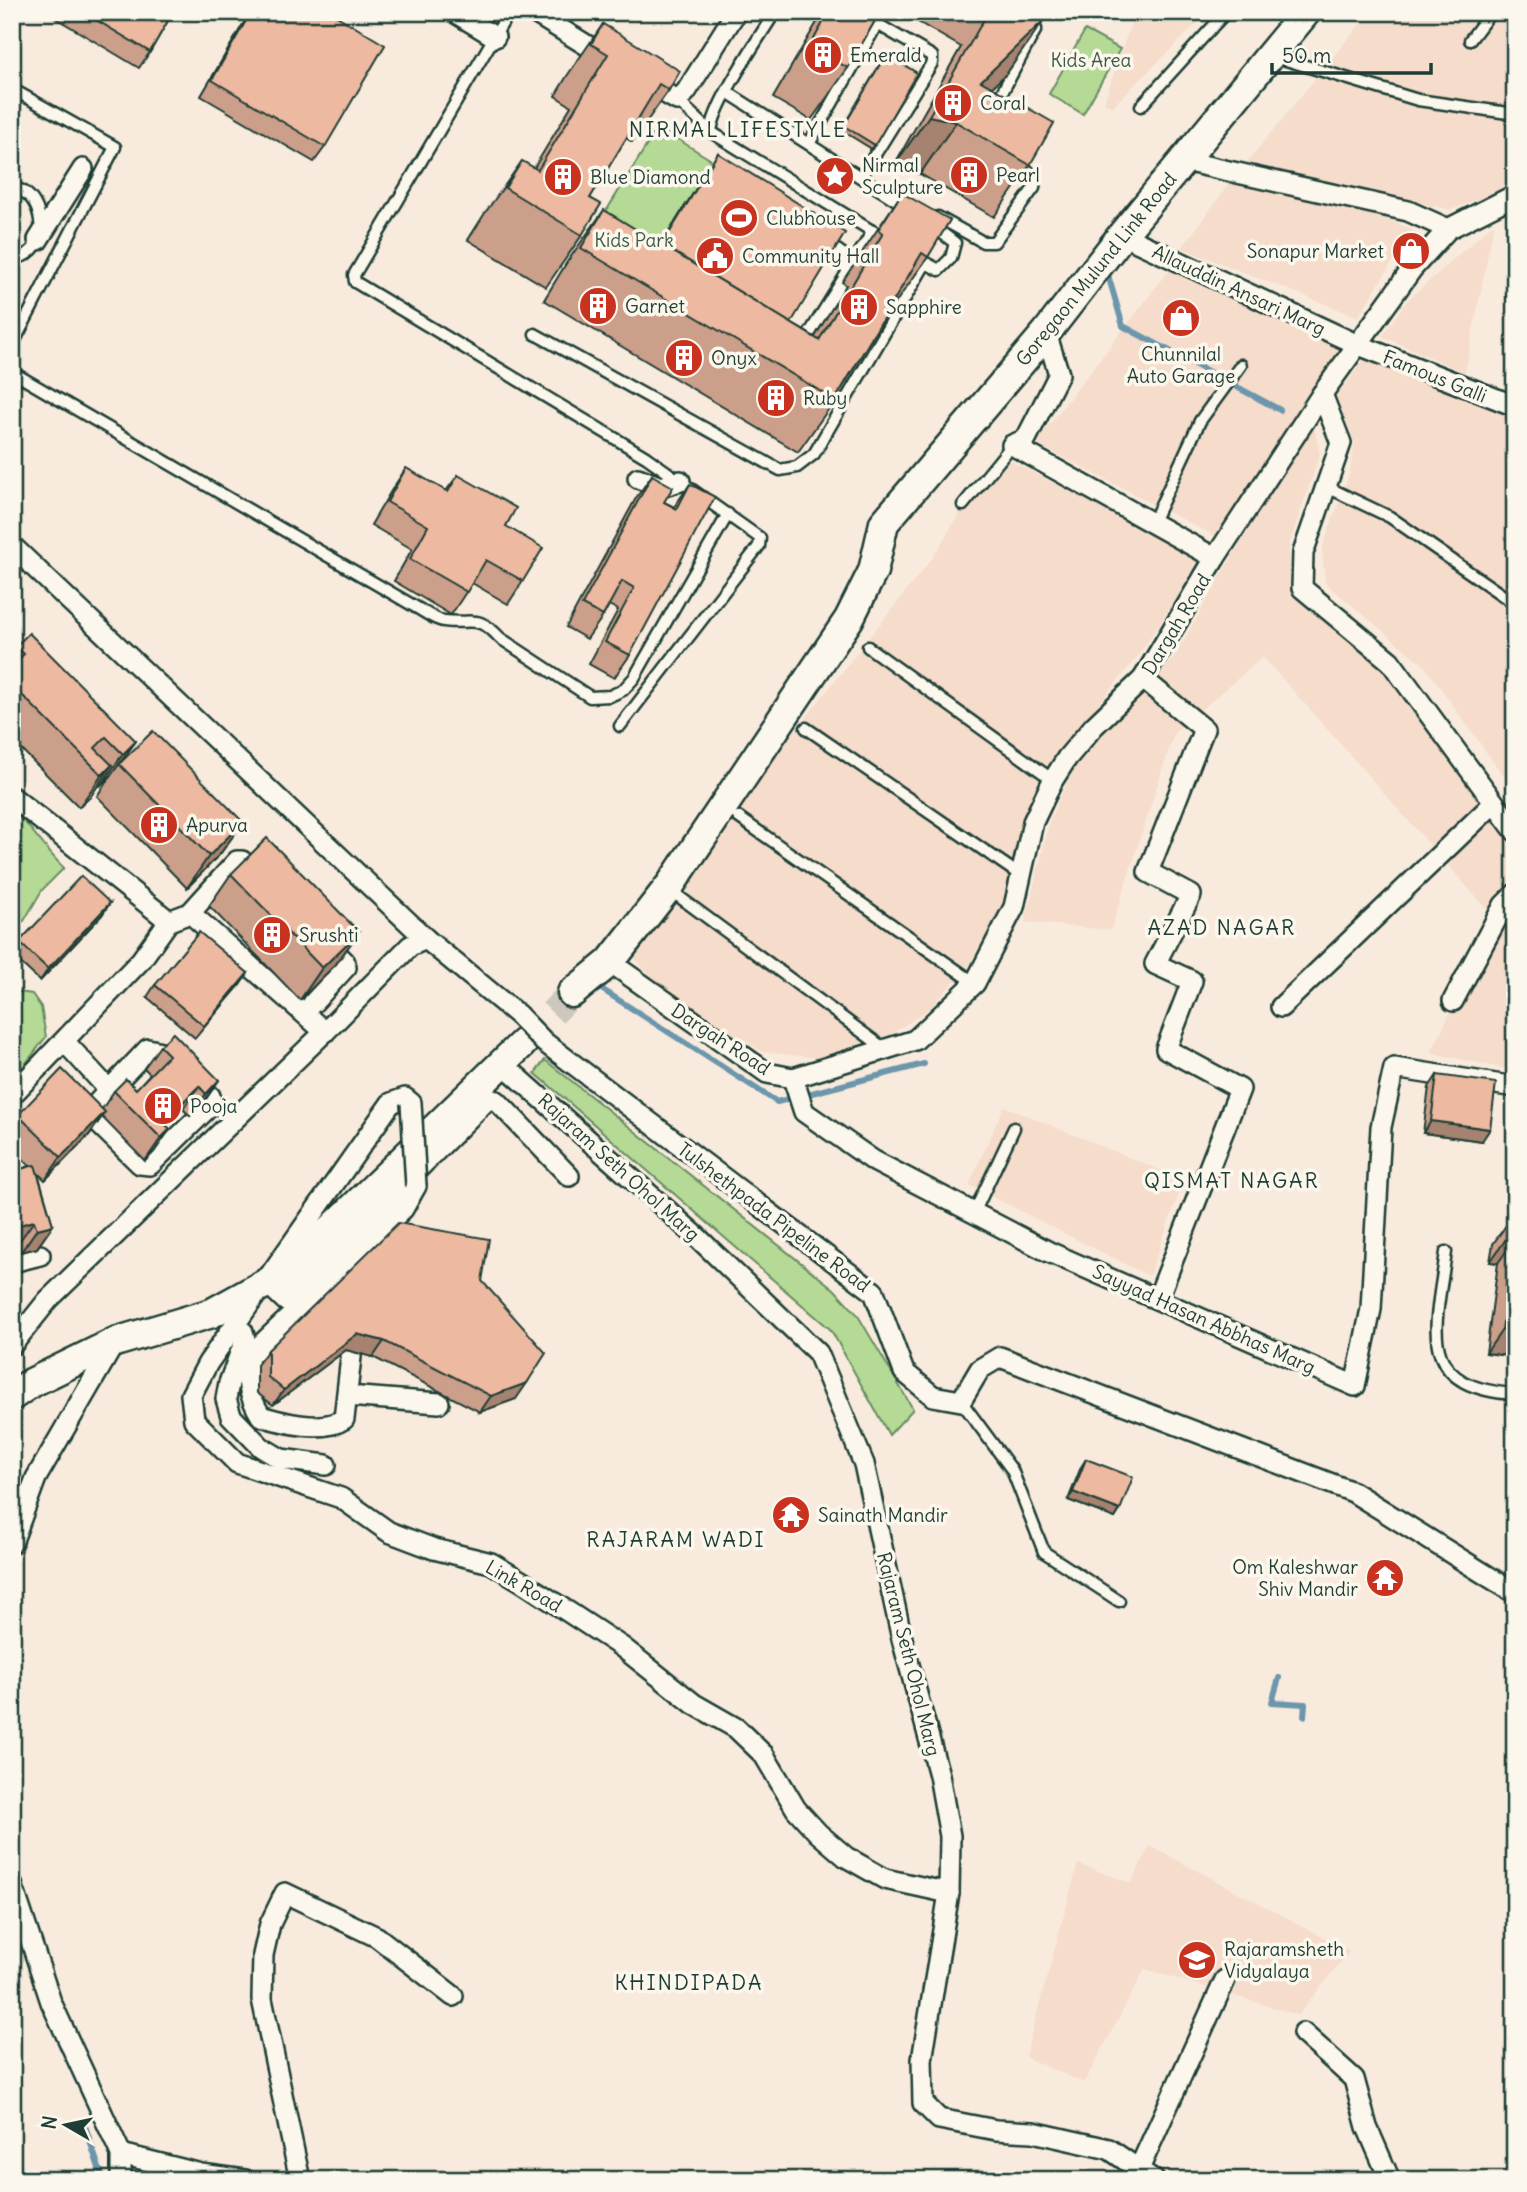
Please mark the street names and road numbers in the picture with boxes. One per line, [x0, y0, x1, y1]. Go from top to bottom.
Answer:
street label: Goregaon Mulund Link Road [1010, 167, 1182, 371]
street label: Allauddin Ansari Marg [1149, 239, 1329, 341]
street label: Famous Galli [1380, 344, 1490, 408]
street label: Dargah Road [1137, 569, 1215, 679]
street label: Dargah Road [667, 998, 775, 1080]
street label: Rajaram Seth Ohol Marg [533, 1088, 705, 1246]
street label: Tulshethpada Pipeline Road [673, 1137, 875, 1297]
street label: Sayyad Hasan Abbhas Marg [1089, 1259, 1319, 1379]
street label: Rajaram Seth Ohol Marg [872, 1549, 946, 1759]
street label: Link Road [481, 1555, 567, 1617]

